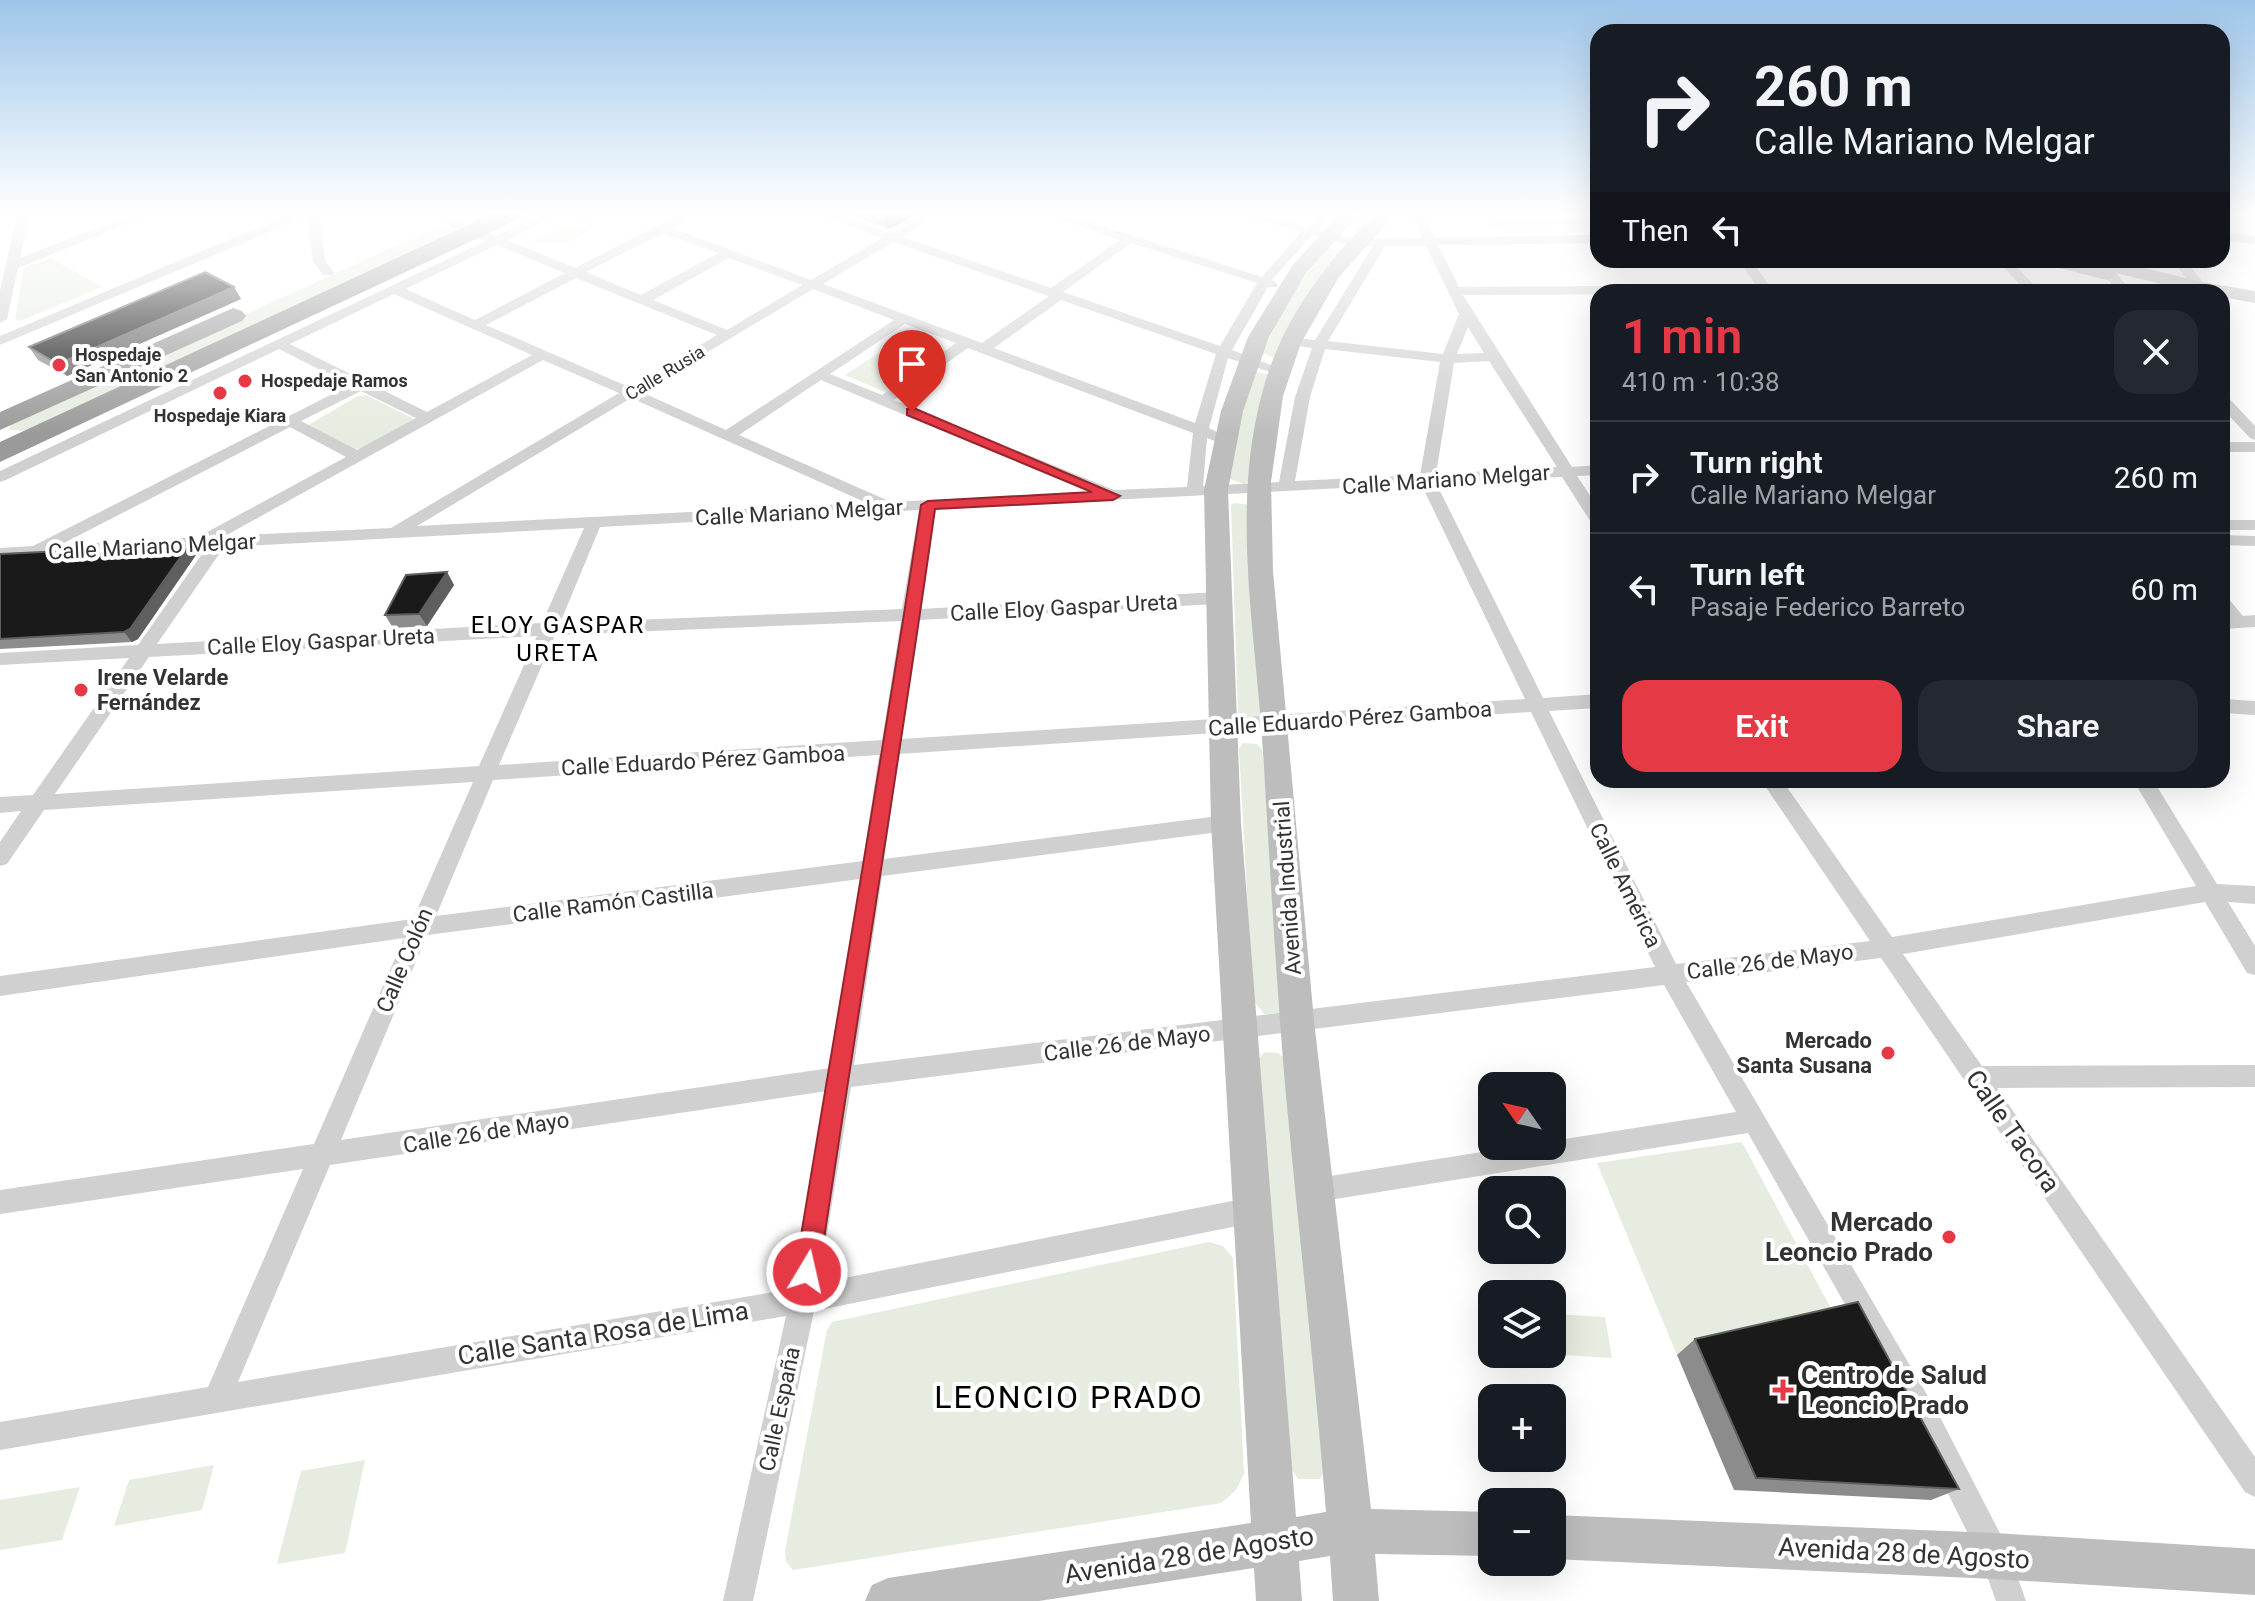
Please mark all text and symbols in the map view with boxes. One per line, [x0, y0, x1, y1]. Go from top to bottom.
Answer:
text: 260 m [1754, 54, 1913, 120]
icon: right [1622, 56, 1726, 160]
text: Calle Mariano Melgar [1754, 121, 2095, 163]
icon: left [1705, 208, 1749, 252]
text: Then [1622, 213, 1689, 248]
text: 1 min [1622, 308, 1742, 365]
button: close [2114, 310, 2198, 394]
pin [878, 330, 946, 412]
street label: Calle Rusia [621, 341, 708, 404]
icon: arrive [890, 342, 934, 386]
place label: Hospedaje San Antonio 2 [75, 344, 188, 386]
marker: Hospedaje San Antonio 2 [50, 356, 68, 374]
text: 410 m · 10:38 [1622, 367, 1780, 397]
place label: Hospedaje Ramos [261, 370, 408, 391]
marker: Hospedaje Ramos [236, 372, 254, 390]
marker: Hospedaje Kiara [211, 384, 229, 402]
place label: Hospedaje Kiara [154, 405, 287, 426]
text: Turn right [1690, 445, 1823, 480]
icon: right [1622, 455, 1666, 499]
street label: Calle Mariano Melgar [1341, 460, 1551, 499]
text: 260 m [2114, 460, 2198, 495]
text: Calle Mariano Melgar [1690, 480, 1936, 510]
street label: Calle Mariano Melgar [694, 495, 904, 530]
street label: Calle Mariano Melgar [47, 529, 257, 564]
text: Turn left [1690, 557, 1805, 592]
icon: left [1622, 567, 1666, 611]
text: 60 m [2131, 572, 2198, 607]
street label: Calle Eloy Gaspar Ureta [949, 589, 1179, 626]
text: Pasaje Federico Barreto [1690, 592, 1965, 622]
district label: ELOY GASPAR URETA [471, 611, 645, 667]
street label: Calle Eloy Gaspar Ureta [206, 623, 436, 660]
place label: Irene Velarde Fernández [97, 665, 228, 715]
button: Exit [1622, 680, 1902, 772]
button: Share [1918, 680, 2198, 772]
marker: Irene Velarde Fernández [72, 681, 90, 699]
street label: Calle Eduardo Pérez Gamboa [1207, 696, 1493, 741]
street label: Calle Eduardo Pérez Gamboa [560, 741, 846, 780]
street label: Avenida Industrial [1269, 800, 1306, 976]
street label: Calle América [1585, 819, 1667, 952]
street label: Calle Ramón Castilla [511, 878, 715, 927]
street label: Calle Colón [371, 904, 438, 1016]
street label: Calle 26 de Mayo [1685, 939, 1855, 984]
street label: Calle 26 de Mayo [1042, 1021, 1212, 1066]
place label: Mercado Santa Susana [1737, 1028, 1872, 1078]
marker: Mercado Santa Susana [1879, 1044, 1897, 1062]
street label: Calle Tacora [1960, 1064, 2066, 1198]
north arrow [1478, 1072, 1566, 1160]
map controls [1478, 1072, 1566, 1576]
street label: Calle 26 de Mayo [401, 1107, 571, 1158]
button: search [1478, 1176, 1566, 1264]
place label: Mercado Leoncio Prado [1765, 1207, 1933, 1267]
marker: Mercado Leoncio Prado [1940, 1228, 1958, 1246]
position arrow [765, 1230, 849, 1314]
button: layers [1478, 1280, 1566, 1368]
street label: Calle Santa Rosa de Lima [455, 1295, 751, 1371]
street label: Calle España [754, 1345, 805, 1474]
place label: Centro de Salud Leoncio Prado [1801, 1360, 1987, 1420]
district label: LEONCIO PRADO [934, 1378, 1204, 1416]
marker: Centro de Salud Leoncio Prado [1772, 1379, 1794, 1401]
button: + [1478, 1384, 1566, 1472]
button: − [1478, 1488, 1566, 1576]
street label: Avenida 28 de Agosto [1062, 1520, 1316, 1590]
street label: Avenida 28 de Agosto [1777, 1531, 2031, 1575]

